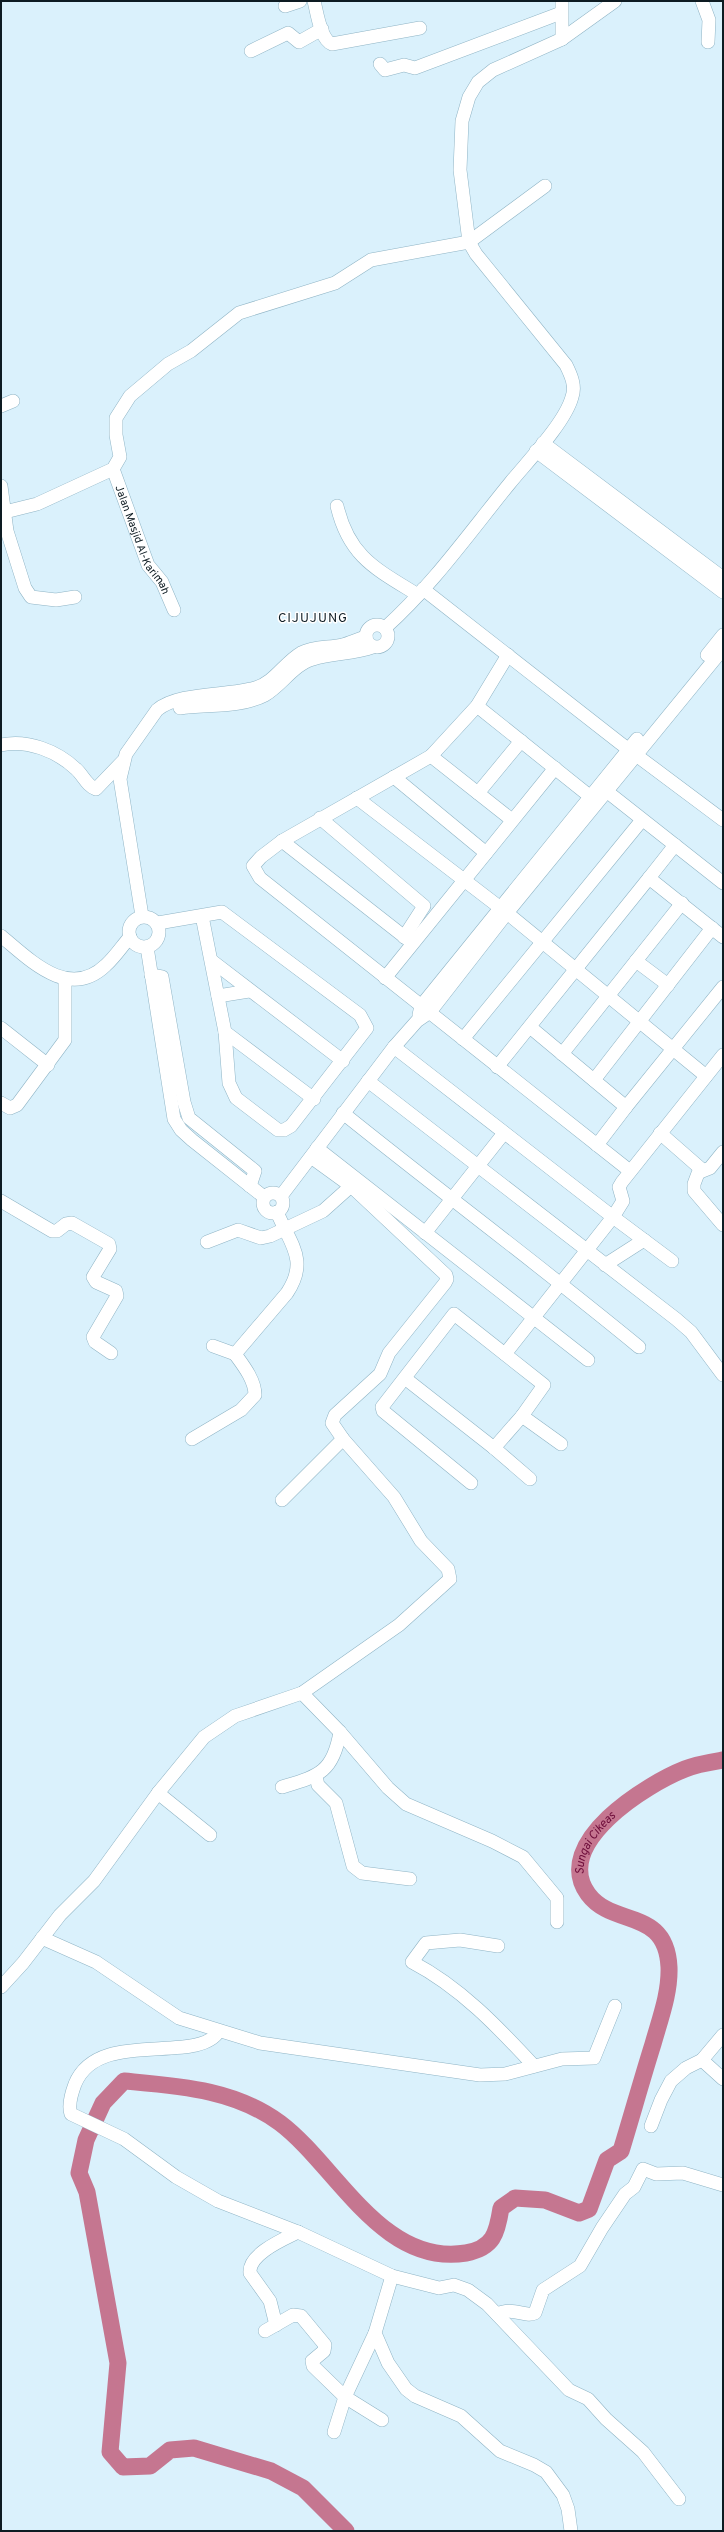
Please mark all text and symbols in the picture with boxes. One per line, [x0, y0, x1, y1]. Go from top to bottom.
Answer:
street label: Jalan Masjid Al-Karimah [111, 483, 172, 596]
district label: CIJUJUNG [278, 611, 348, 627]
water label: Sungai Cikeas [573, 1808, 620, 1875]

